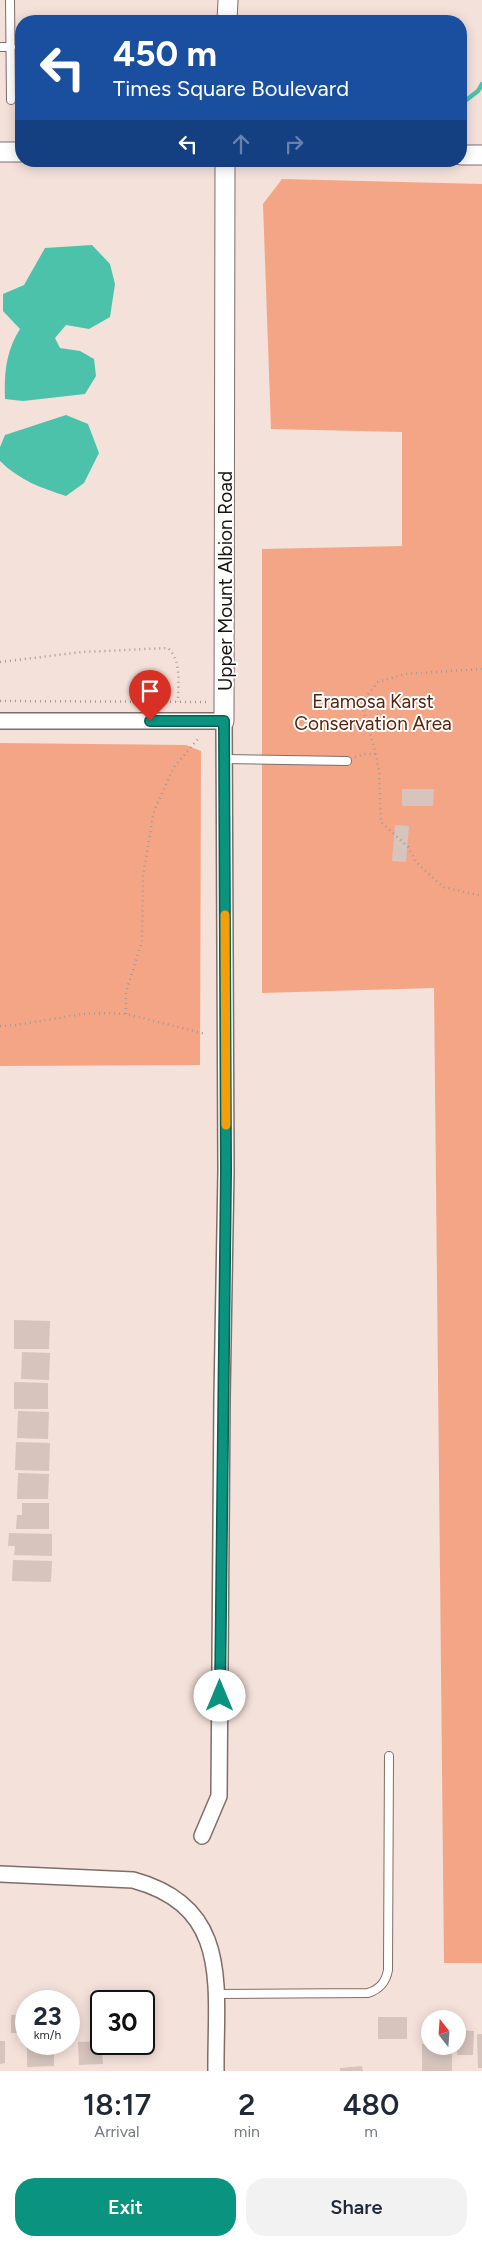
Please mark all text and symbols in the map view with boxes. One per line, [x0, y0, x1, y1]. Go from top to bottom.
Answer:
text: 450 m [113, 33, 217, 75]
icon: left [30, 35, 95, 100]
text: Times Square Boulevard [113, 75, 349, 102]
icon: left [174, 130, 202, 158]
icon: ahead [227, 130, 255, 158]
icon: right [280, 130, 308, 158]
street label: Upper Mount Albion Road [214, 471, 237, 691]
pin [129, 670, 171, 721]
icon: arrive [136, 677, 164, 705]
park label: Eramosa Karst Conservation Area [294, 690, 452, 735]
position arrow [193, 1669, 245, 1721]
speed limit sign: 30 [90, 1990, 155, 2055]
text: 23 [33, 2001, 62, 2031]
north arrow [421, 2010, 466, 2055]
map controls [421, 2010, 466, 2055]
text: km/h [34, 2028, 61, 2042]
text: 18:17 [83, 2086, 151, 2123]
text: 2 [238, 2086, 255, 2123]
text: 480 [343, 2086, 399, 2123]
text: Arrival [94, 2122, 139, 2141]
text: min [234, 2122, 260, 2141]
text: m [364, 2122, 378, 2141]
button: Exit [15, 2178, 236, 2236]
button: Share [246, 2178, 467, 2236]

